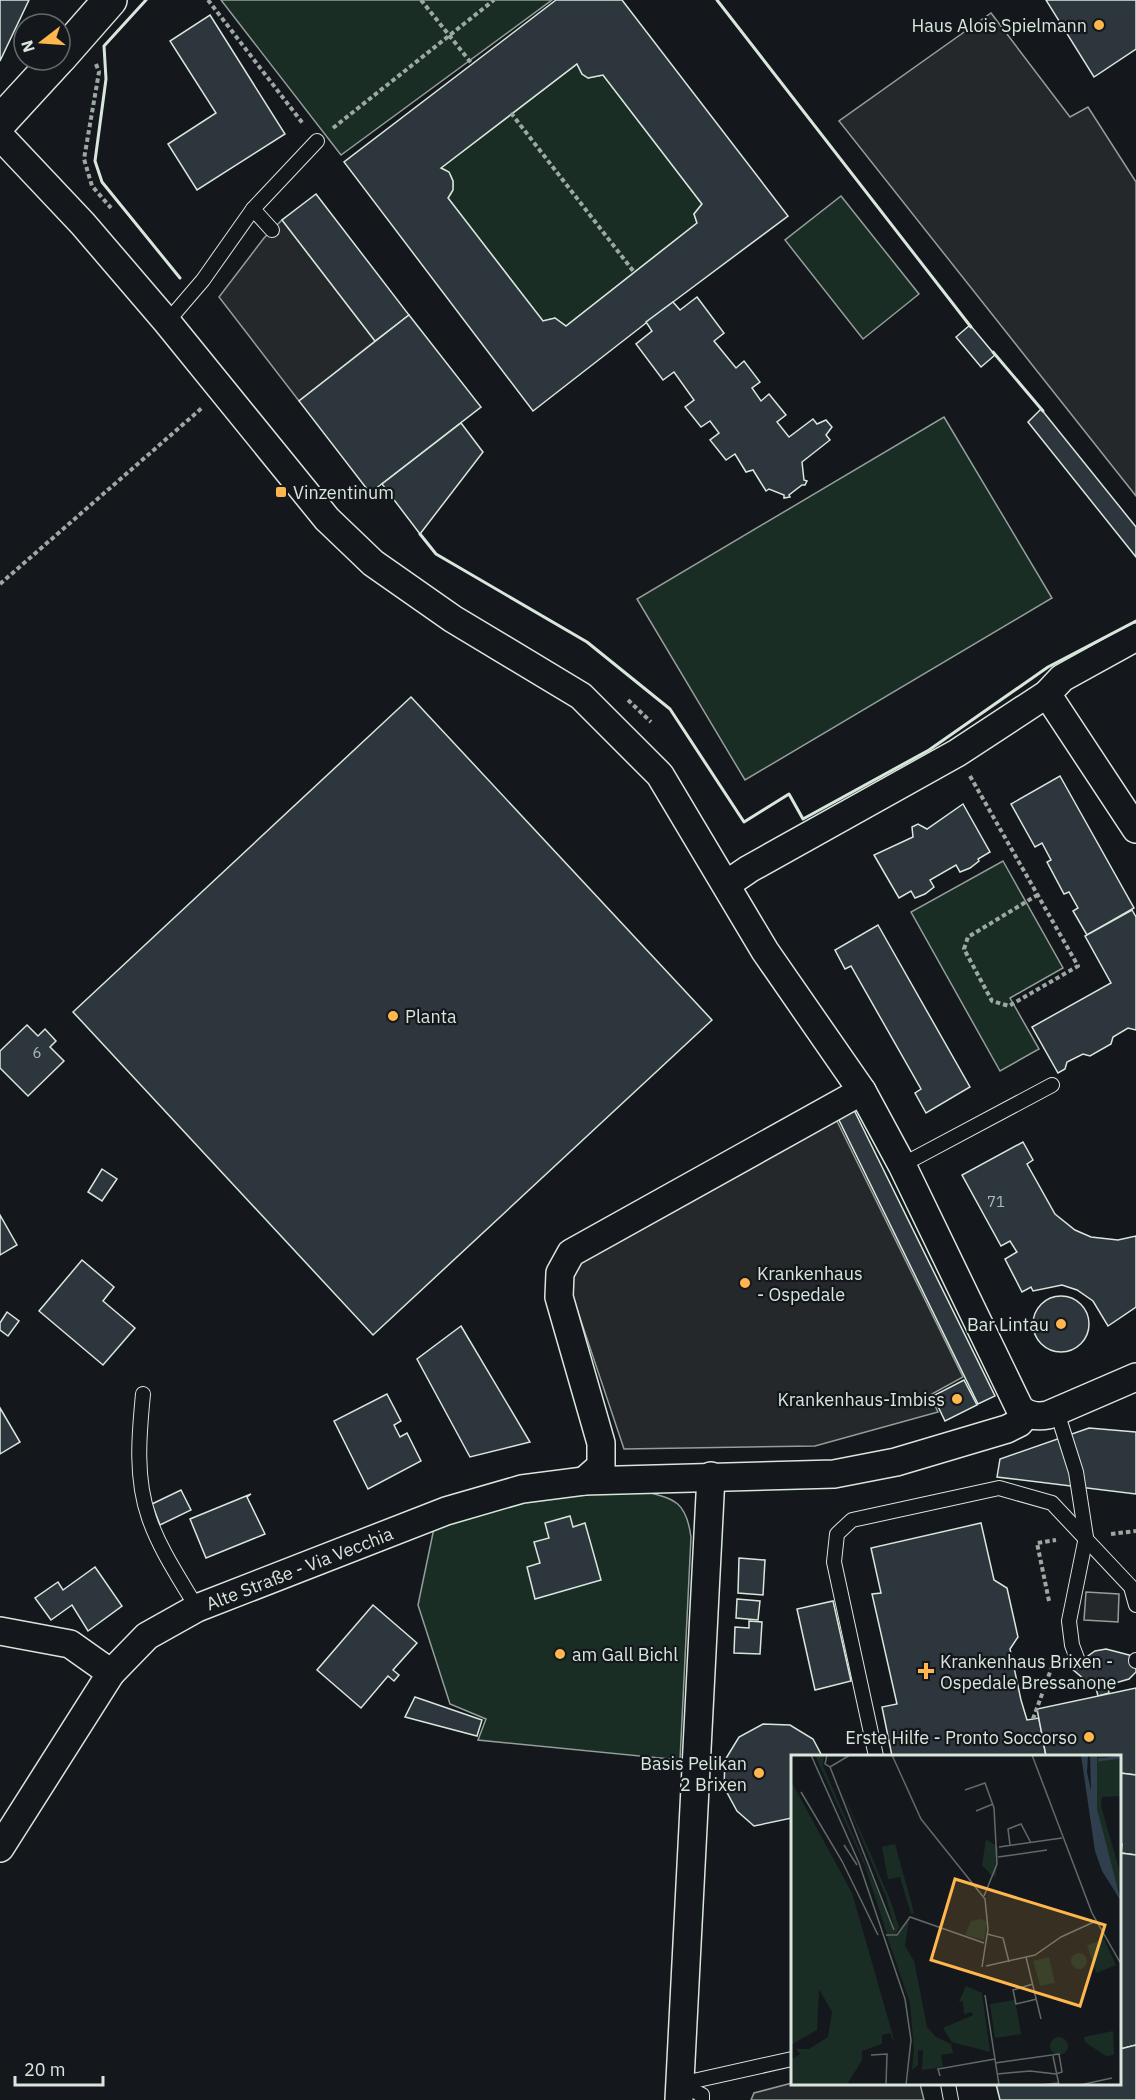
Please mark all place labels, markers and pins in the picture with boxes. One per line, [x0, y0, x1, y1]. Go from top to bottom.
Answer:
place label: Haus Alois Spielmann [911, 14, 1087, 37]
marker: Haus Alois Spielmann [1092, 18, 1106, 32]
place label: Vinzentinum [293, 481, 394, 504]
marker: Vinzentinum [274, 485, 288, 499]
place label: Planta [405, 1005, 457, 1028]
marker: Planta [386, 1009, 400, 1023]
place label: Krankenhaus - Ospedale [757, 1262, 863, 1306]
marker: Krankenhaus - Ospedale [738, 1276, 752, 1290]
place label: Bar Lintau [967, 1313, 1049, 1336]
marker: Bar Lintau [1054, 1317, 1068, 1331]
place label: Krankenhaus-Imbiss [778, 1388, 945, 1411]
marker: Krankenhaus-Imbiss [950, 1392, 964, 1406]
place label: am Gall Bichl [572, 1643, 678, 1666]
marker: am Gall Bichl [553, 1647, 567, 1661]
place label: Krankenhaus Brixen - Ospedale Bressanone [940, 1650, 1117, 1694]
marker: Krankenhaus Brixen - Ospedale Bressanone [917, 1662, 935, 1680]
place label: Erste Hilfe - Pronto Soccorso [845, 1726, 1077, 1749]
marker: Erste Hilfe - Pronto Soccorso [1082, 1730, 1096, 1744]
place label: Basis Pelikan 2 Brixen [640, 1752, 747, 1796]
marker: Basis Pelikan 2 Brixen [752, 1766, 766, 1780]

